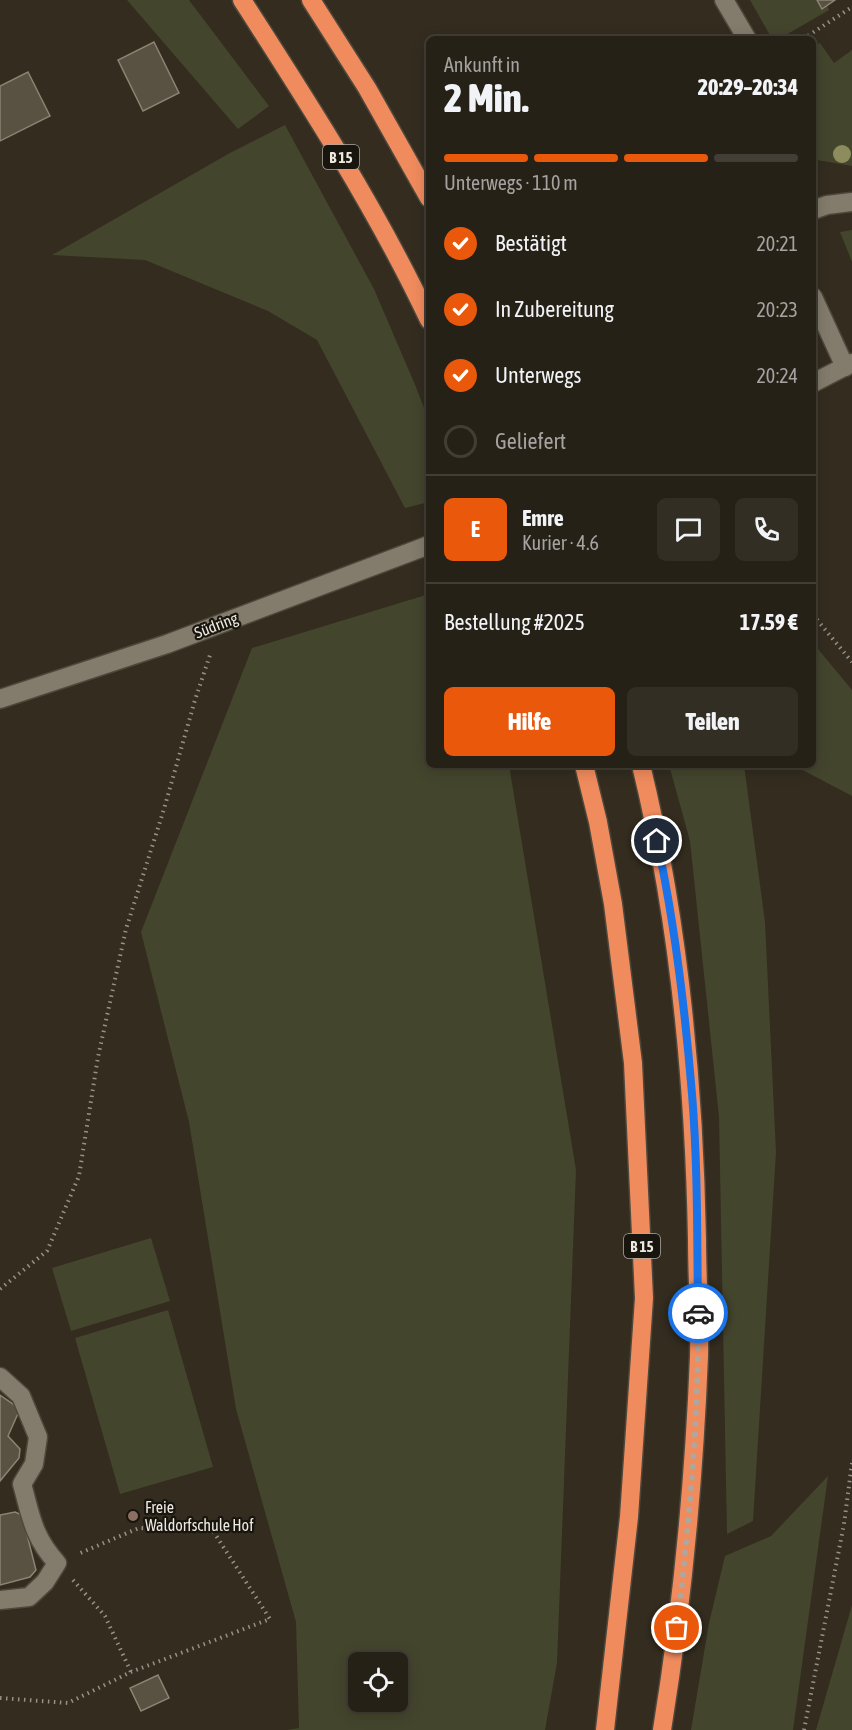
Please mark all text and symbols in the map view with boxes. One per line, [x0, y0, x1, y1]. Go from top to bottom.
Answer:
text: Ankunft in [444, 53, 520, 76]
text: 20:29–20:34 [698, 74, 798, 100]
text: 2 Min. [444, 76, 529, 120]
road number: B 15 [323, 145, 359, 169]
text: Unterwegs · 110 m [444, 171, 578, 194]
icon: check [444, 227, 477, 260]
text: Bestätigt [495, 230, 567, 256]
text: 20:21 [756, 232, 798, 255]
icon: check [444, 293, 477, 326]
text: In Zubereitung [495, 296, 614, 322]
text: 20:23 [756, 298, 798, 321]
icon: check [444, 359, 477, 392]
text: Unterwegs [495, 362, 581, 388]
text: 20:24 [756, 364, 798, 387]
text: Geliefert [495, 428, 566, 454]
button: chat [657, 498, 720, 561]
button: phone [735, 498, 798, 561]
text: Emre [522, 505, 564, 531]
text: E [471, 516, 480, 542]
text: Kurier · 4.6 [522, 531, 599, 554]
street label: Südring [192, 608, 241, 642]
text: Bestellung #2025 [444, 609, 585, 635]
text: 17.59 € [740, 609, 798, 635]
button: Hilfe [444, 687, 615, 756]
button: Teilen [627, 687, 798, 756]
pin [631, 815, 682, 866]
icon: home [640, 824, 673, 857]
road number: B 15 [624, 1234, 660, 1258]
courier [668, 1283, 728, 1343]
icon: car [682, 1297, 715, 1330]
place label: Freie Waldorfschule Hof [145, 1498, 254, 1534]
marker: Freie Waldorfschule Hof [126, 1509, 140, 1523]
pin [651, 1602, 702, 1653]
icon: bag [660, 1611, 693, 1644]
map controls [348, 1652, 408, 1712]
button: locate [348, 1652, 408, 1712]

